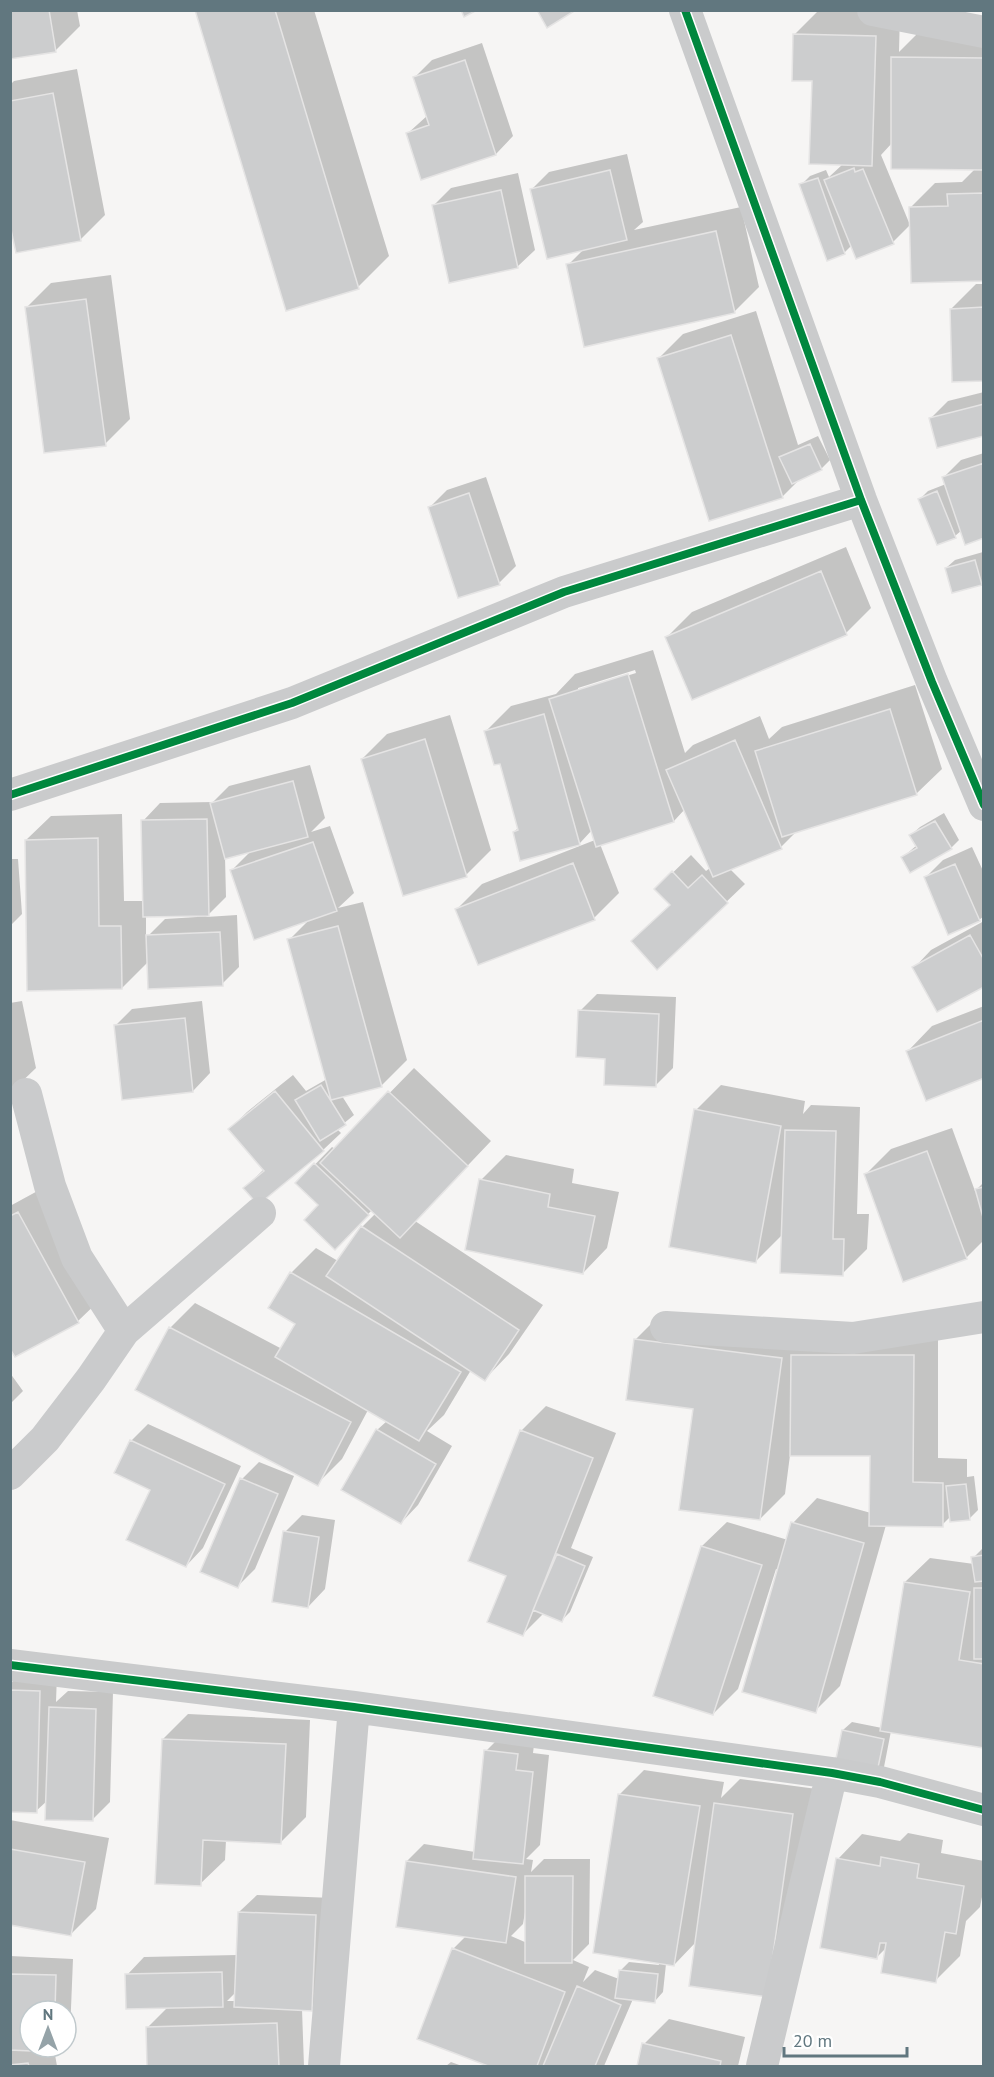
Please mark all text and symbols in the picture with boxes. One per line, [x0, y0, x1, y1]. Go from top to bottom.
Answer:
north arrow [18, 1999, 78, 2059]
text: N [43, 2004, 53, 2024]
scale bar [784, 2020, 907, 2058]
text: 20 m [793, 2029, 832, 2052]

